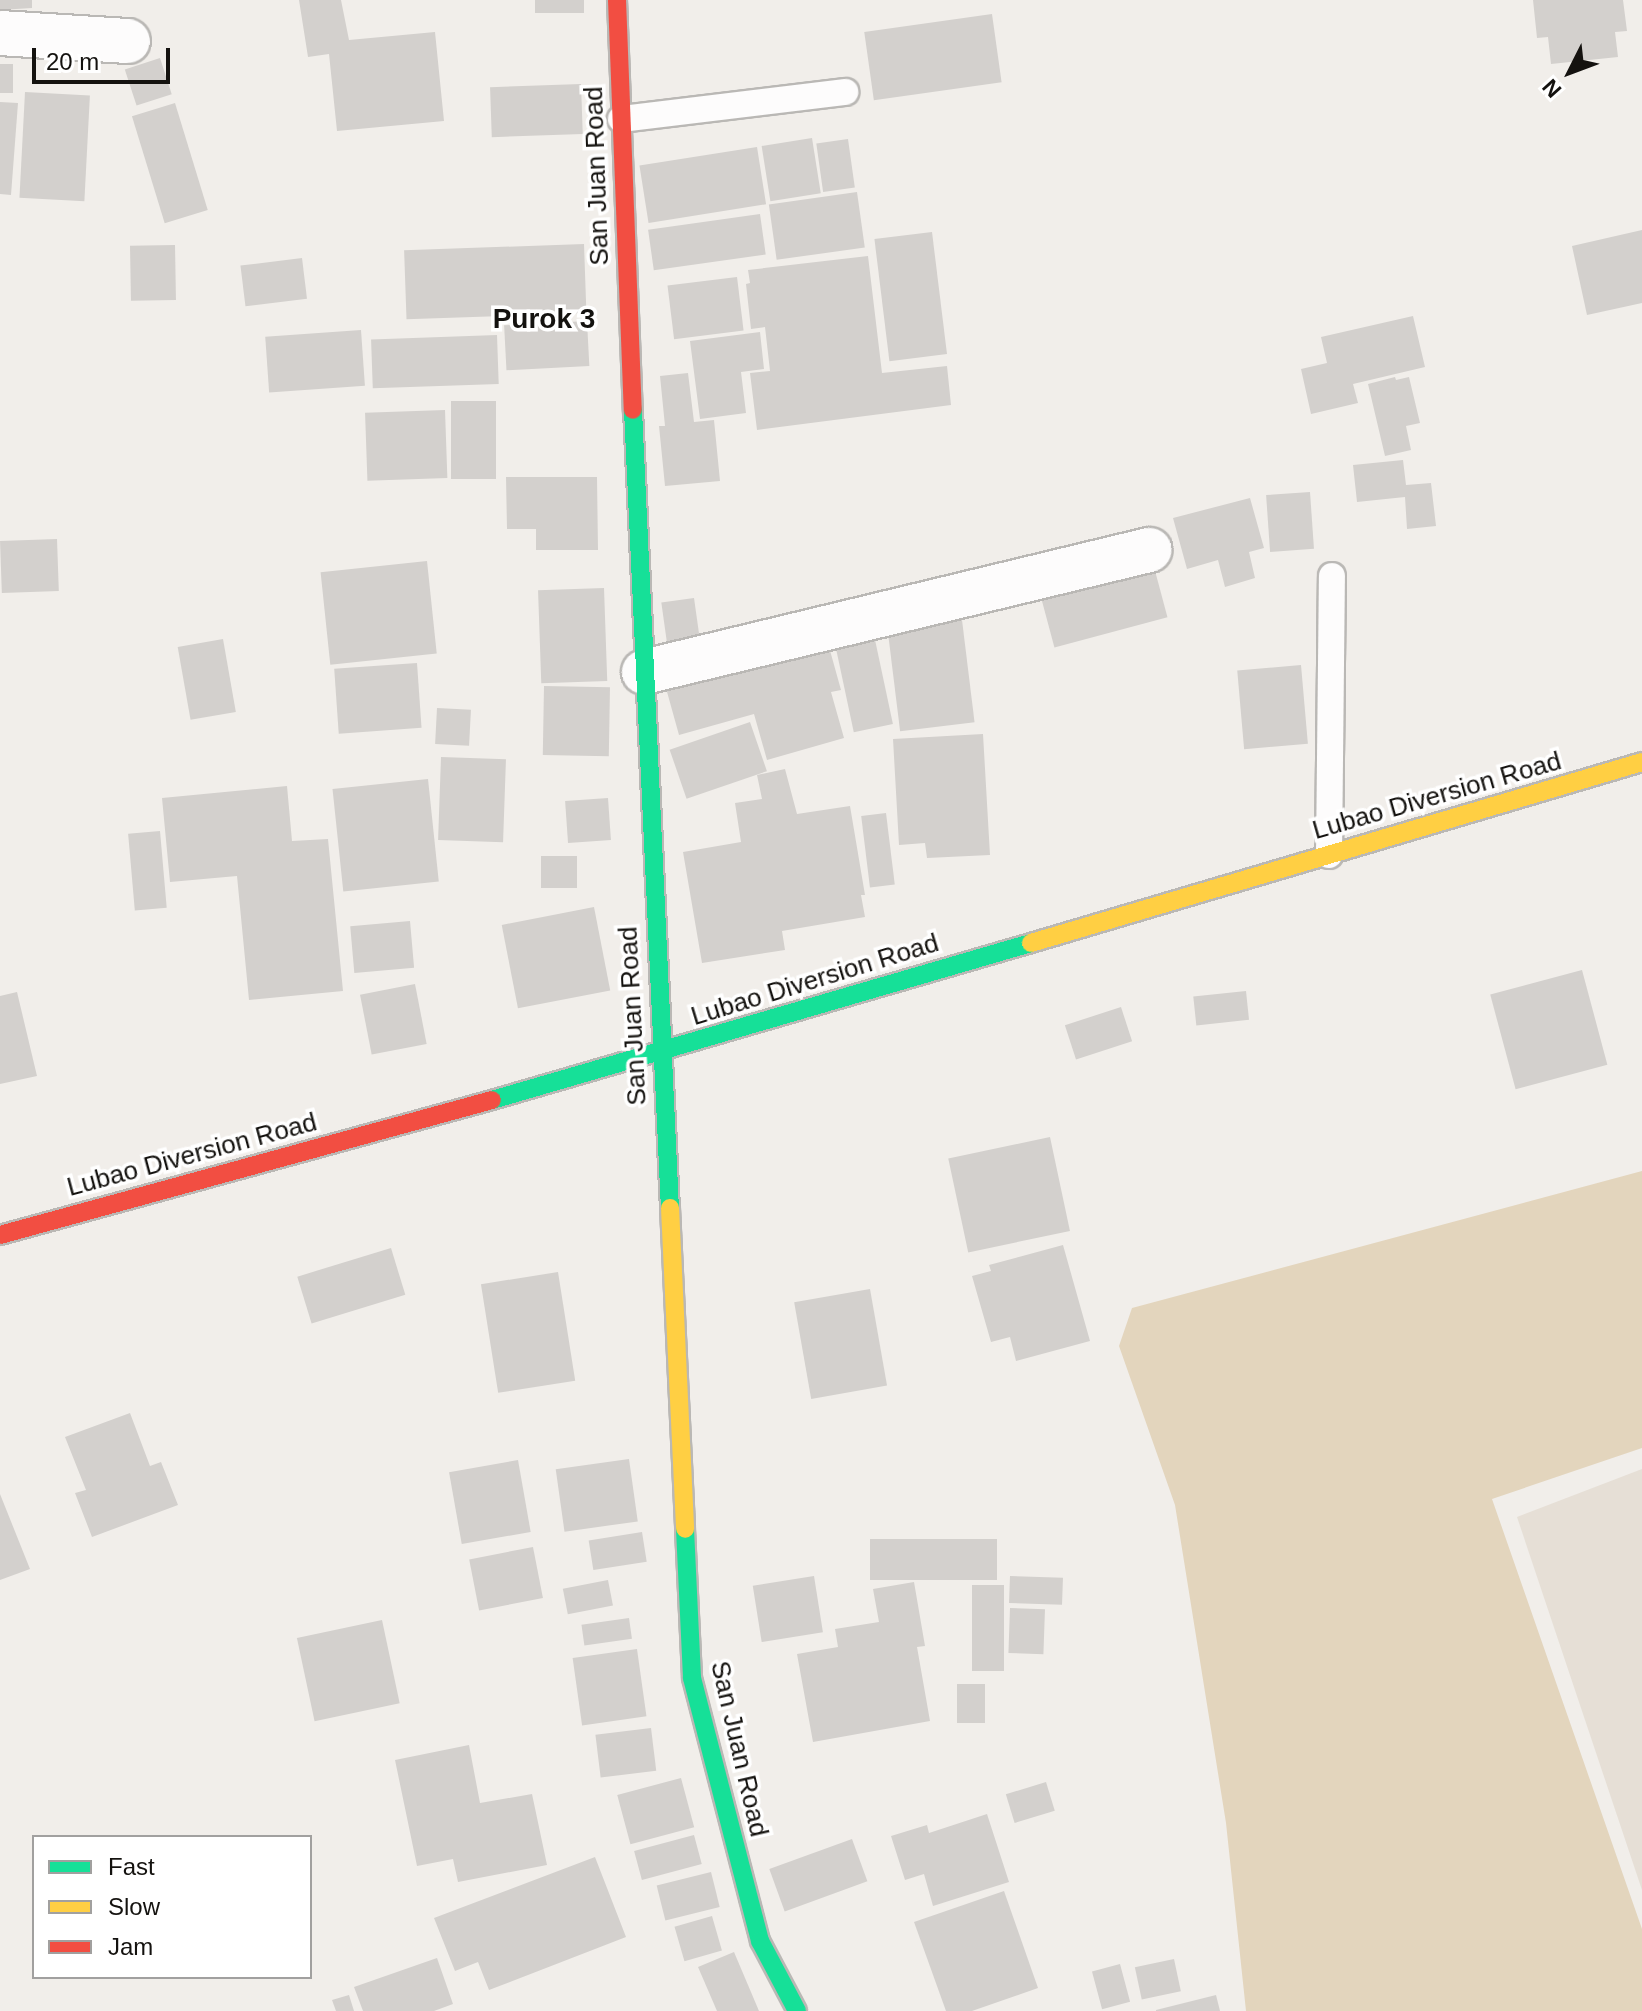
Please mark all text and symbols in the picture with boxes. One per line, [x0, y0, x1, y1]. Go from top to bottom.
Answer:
scale bar [36, 32, 174, 82]
north arrow [1530, 32, 1610, 112]
text: 20 m [46, 48, 99, 75]
text: N [1537, 74, 1566, 103]
street label: San Juan Road [578, 86, 616, 266]
district label: Purok 3 [493, 302, 595, 336]
street label: Lubao Diversion Road [1309, 746, 1565, 846]
street label: San Juan Road [613, 926, 653, 1106]
street label: Lubao Diversion Road [687, 927, 943, 1033]
street label: Lubao Diversion Road [64, 1107, 320, 1203]
street label: San Juan Road [704, 1658, 774, 1840]
legend [32, 1835, 312, 1979]
text: Fast [108, 1853, 155, 1880]
text: Slow [108, 1893, 160, 1920]
text: Jam [108, 1933, 153, 1960]

